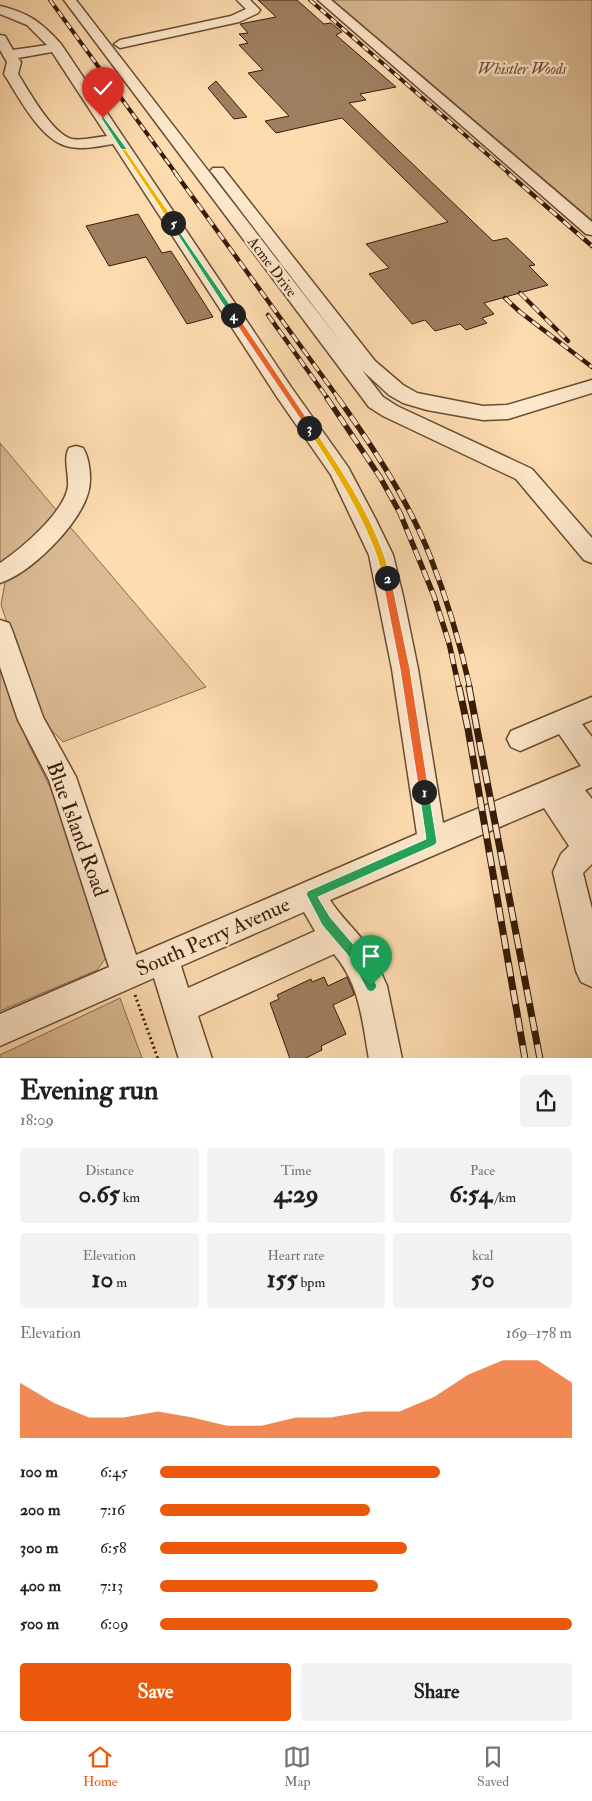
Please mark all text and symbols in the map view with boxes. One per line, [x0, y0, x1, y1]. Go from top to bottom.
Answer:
park label: Whistler Woods [478, 60, 567, 79]
pin [82, 67, 124, 118]
icon: check [89, 74, 117, 102]
pin: 5 [160, 210, 186, 236]
text: 5 [170, 215, 177, 232]
street label: Acme Drive [242, 232, 301, 301]
pin: 4 [220, 302, 246, 328]
text: 4 [230, 307, 237, 324]
pin: 3 [296, 416, 322, 440]
text: 3 [307, 420, 312, 437]
pin: 2 [374, 566, 400, 590]
text: 2 [384, 570, 391, 587]
street label: Blue Island Road [40, 758, 114, 901]
pin: 1 [412, 780, 436, 804]
text: 1 [422, 784, 427, 801]
street label: South Perry Avenue [132, 891, 294, 983]
pin [350, 935, 392, 986]
icon: arrive [357, 942, 385, 970]
text: Evening run [20, 1073, 158, 1108]
button: share [520, 1075, 572, 1127]
text: 18:09 [20, 1110, 54, 1130]
text: Distance [85, 1162, 134, 1179]
text: Time [281, 1162, 311, 1179]
text: Pace [470, 1162, 495, 1179]
text: 0.65 [78, 1179, 120, 1210]
text: 4:29 [273, 1179, 319, 1210]
text: 6:54 [449, 1179, 492, 1210]
text: km [120, 1189, 140, 1206]
text: /km [492, 1189, 516, 1206]
text: Elevation [83, 1247, 136, 1264]
text: Heart rate [267, 1247, 324, 1264]
text: kcal [472, 1247, 493, 1264]
text: 10 [92, 1264, 113, 1295]
text: 155 [267, 1264, 298, 1295]
text: 50 [471, 1264, 494, 1295]
text: m [113, 1274, 127, 1291]
text: bpm [298, 1274, 325, 1291]
text: Elevation [20, 1323, 81, 1343]
text: 169–178 m [506, 1323, 572, 1343]
text: 100 m [20, 1462, 58, 1482]
text: 6:45 [100, 1462, 128, 1482]
text: 200 m [20, 1500, 60, 1520]
text: 7:16 [100, 1500, 125, 1520]
text: 300 m [20, 1538, 58, 1558]
text: 6:58 [100, 1538, 127, 1558]
text: 400 m [20, 1576, 61, 1596]
text: 7:13 [100, 1576, 123, 1596]
text: 500 m [20, 1614, 59, 1634]
text: 6:09 [100, 1614, 128, 1634]
button: Save [20, 1663, 291, 1721]
button: Share [301, 1663, 572, 1721]
tab: Home [83, 1743, 118, 1790]
tab: Map [283, 1743, 311, 1790]
tab: Saved [477, 1743, 509, 1790]

